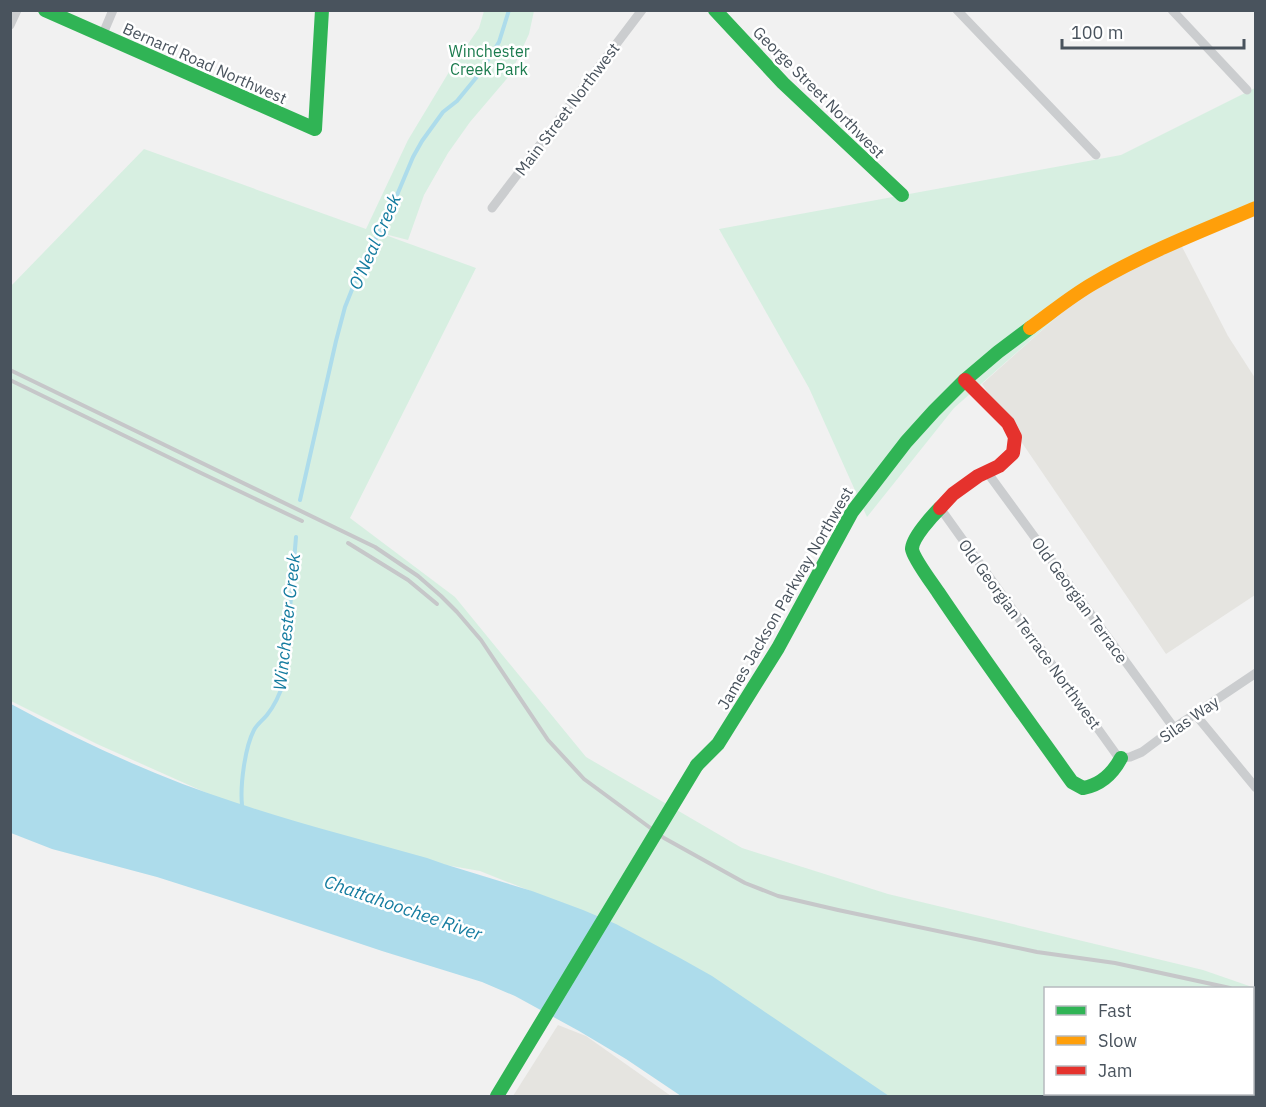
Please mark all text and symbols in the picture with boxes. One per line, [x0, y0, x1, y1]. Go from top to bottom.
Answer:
scale bar [1062, 12, 1244, 50]
street label: Bernard Road Northwest [120, 18, 290, 108]
text: 100 m [1071, 21, 1123, 44]
street label: George Street Northwest [749, 22, 889, 162]
street label: Main Street Northwest [511, 39, 623, 179]
park label: Winchester Creek Park [448, 41, 530, 79]
water label: O'Neal Creek [343, 190, 406, 293]
street label: James Jackson Parkway Northwest [713, 483, 857, 713]
street label: Old Georgian Terrace [1028, 533, 1133, 667]
street label: Old Georgian Terrace Northwest [954, 535, 1106, 733]
water label: Winchester Creek [268, 552, 305, 692]
street label: Silas Way [1155, 691, 1223, 747]
water label: Chattahoochee River [321, 870, 485, 945]
legend [1044, 987, 1254, 1095]
text: Fast [1098, 999, 1132, 1022]
text: Slow [1098, 1029, 1137, 1052]
text: Jam [1098, 1059, 1133, 1082]

